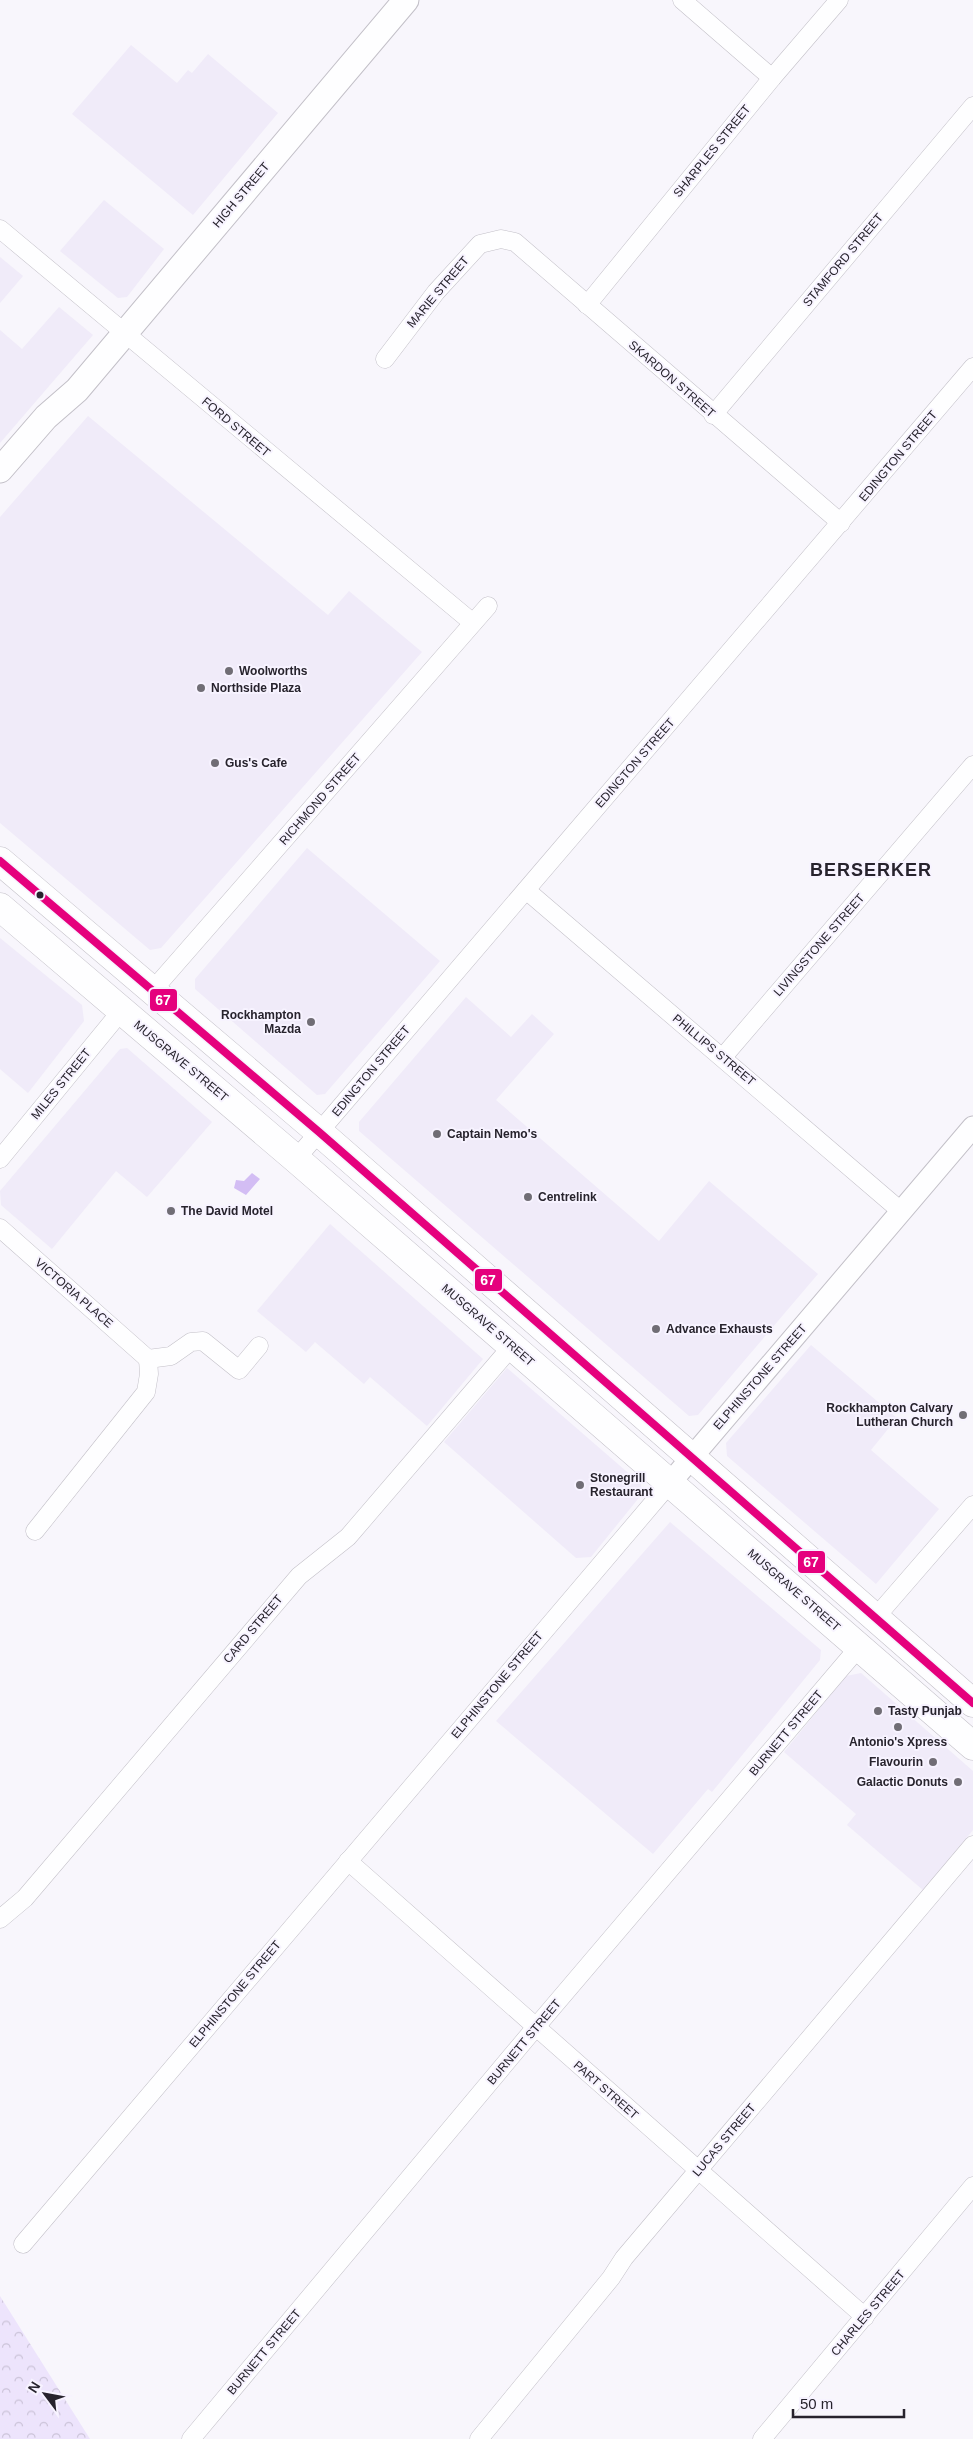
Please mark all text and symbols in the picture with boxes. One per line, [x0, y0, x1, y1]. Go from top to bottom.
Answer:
street label: SHARPLES STREET [670, 102, 754, 200]
street label: HIGH STREET [210, 159, 273, 230]
street label: STAMFORD STREET [800, 210, 886, 309]
street label: MARIE STREET [404, 253, 472, 330]
street label: SKARDON STREET [626, 338, 719, 421]
street label: FORD STREET [199, 394, 273, 460]
street label: EDINGTON STREET [856, 407, 940, 504]
place label: Woolworths [239, 664, 308, 678]
marker: Woolworths [223, 665, 235, 677]
place label: Northside Plaza [211, 681, 301, 695]
marker: Northside Plaza [195, 682, 207, 694]
street label: EDINGTON STREET [592, 715, 678, 811]
street label: RICHMOND STREET [276, 750, 364, 848]
place label: Gus's Cafe [225, 756, 288, 770]
marker: Gus's Cafe [209, 757, 221, 769]
district label: BERSERKER [810, 860, 932, 880]
unlabelled marker [35, 890, 45, 900]
street label: LIVINGSTONE STREET [771, 890, 868, 999]
line badge: 67 [149, 988, 178, 1012]
text: 67 [155, 992, 171, 1008]
place label: Rockhampton Mazda [221, 1008, 301, 1036]
street label: PHILLIPS STREET [670, 1011, 759, 1089]
marker: Rockhampton Mazda [305, 1016, 317, 1028]
street label: MUSGRAVE STREET [131, 1018, 231, 1105]
street label: EDINGTON STREET [329, 1022, 413, 1119]
street label: MILES STREET [28, 1045, 94, 1122]
place label: Captain Nemo's [447, 1127, 538, 1141]
marker: Captain Nemo's [431, 1128, 443, 1140]
place label: Centrelink [538, 1190, 597, 1204]
marker: Centrelink [522, 1191, 534, 1203]
place label: The David Motel [181, 1204, 273, 1218]
marker: The David Motel [165, 1205, 177, 1217]
street label: VICTORIA PLACE [32, 1255, 116, 1331]
line badge: 67 [474, 1268, 503, 1292]
text: 67 [480, 1272, 496, 1288]
street label: MUSGRAVE STREET [439, 1281, 538, 1370]
street label: ELPHINSTONE STREET [710, 1321, 810, 1433]
place label: Advance Exhausts [666, 1322, 773, 1336]
marker: Advance Exhausts [650, 1323, 662, 1335]
place label: Rockhampton Calvary Lutheran Church [826, 1401, 953, 1429]
marker: Rockhampton Calvary Lutheran Church [957, 1409, 969, 1421]
place label: Stonegrill Restaurant [590, 1471, 653, 1499]
marker: Stonegrill Restaurant [574, 1479, 586, 1491]
street label: MUSGRAVE STREET [745, 1546, 844, 1635]
line badge: 67 [797, 1550, 826, 1574]
text: 67 [803, 1554, 819, 1570]
street label: CARD STREET [220, 1592, 286, 1666]
street label: ELPHINSTONE STREET [448, 1628, 546, 1741]
street label: BURNETT STREET [746, 1687, 826, 1779]
place label: Tasty Punjab [888, 1704, 962, 1718]
marker: Tasty Punjab [872, 1705, 884, 1717]
marker: Antonio's Xpress [892, 1721, 904, 1733]
place label: Antonio's Xpress [849, 1735, 947, 1749]
place label: Flavourin [869, 1755, 923, 1769]
marker: Flavourin [927, 1756, 939, 1768]
place label: Galactic Donuts [857, 1775, 948, 1789]
marker: Galactic Donuts [952, 1776, 964, 1788]
street label: ELPHINSTONE STREET [186, 1937, 284, 2050]
street label: BURNETT STREET [484, 1996, 564, 2088]
street label: PART STREET [571, 2058, 642, 2122]
street label: LUCAS STREET [689, 2100, 759, 2179]
street label: CHARLES STREET [828, 2267, 908, 2359]
street label: BURNETT STREET [224, 2306, 304, 2398]
north arrow [20, 2369, 70, 2419]
text: N [25, 2379, 43, 2396]
scale bar [793, 2386, 904, 2418]
text: 50 m [800, 2395, 833, 2412]

